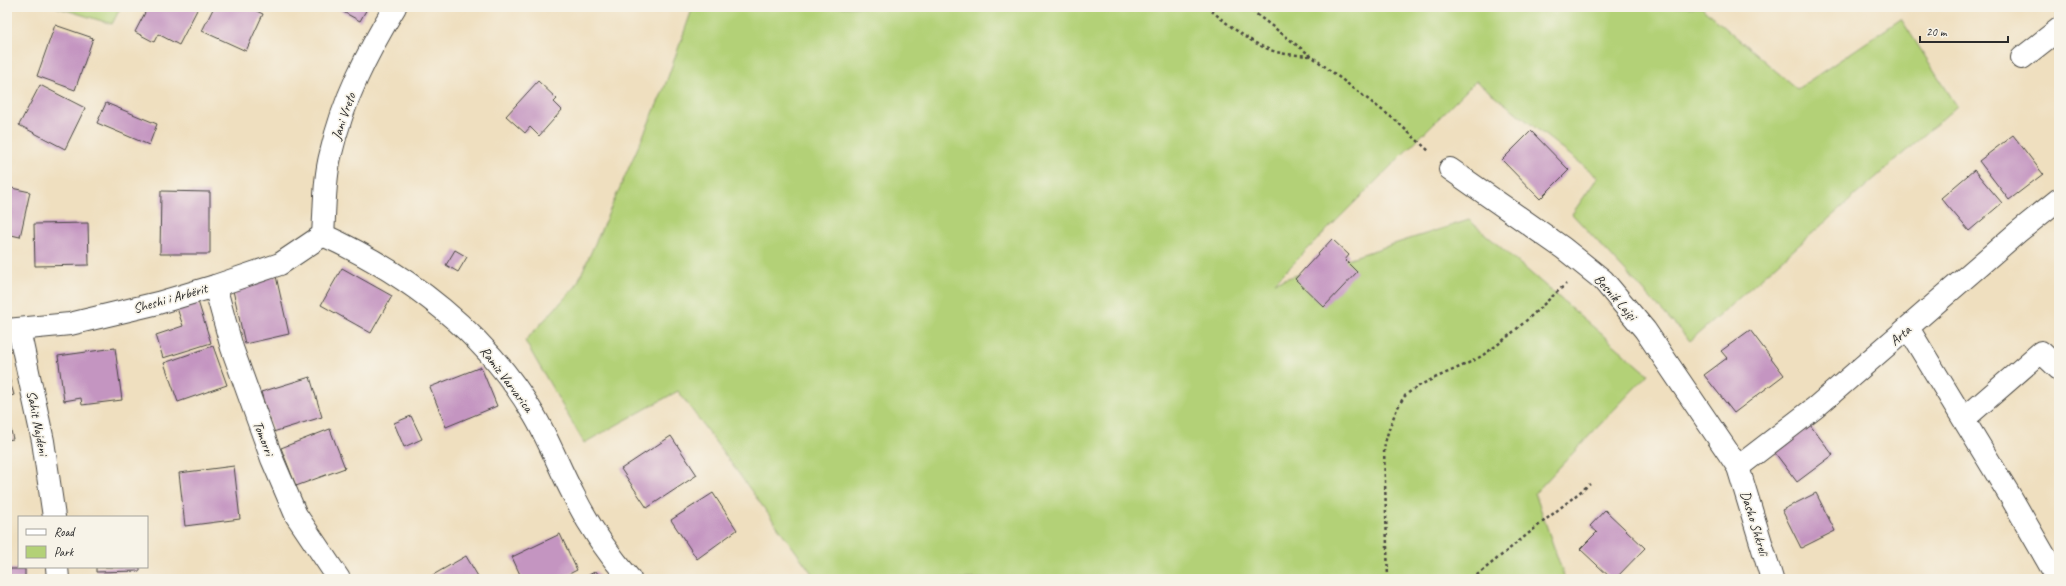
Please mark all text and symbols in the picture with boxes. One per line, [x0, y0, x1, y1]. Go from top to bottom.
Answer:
scale bar [1920, 18, 2008, 44]
text: 20 m [1926, 24, 1948, 40]
street label: Jani Vreto [327, 89, 360, 143]
street label: Besnik Lajçi [1591, 271, 1642, 326]
street label: Sheshi i Arbërit [131, 279, 210, 317]
street label: Arta [1886, 321, 1915, 349]
street label: Ramiz Varvarica [476, 343, 538, 417]
street label: Sahit Najdeni [23, 389, 53, 459]
street label: Tomorri [249, 419, 279, 460]
street label: Dasho Shkreli [1737, 489, 1773, 560]
legend [18, 516, 148, 568]
text: Road [54, 524, 76, 540]
text: Park [54, 544, 75, 560]

